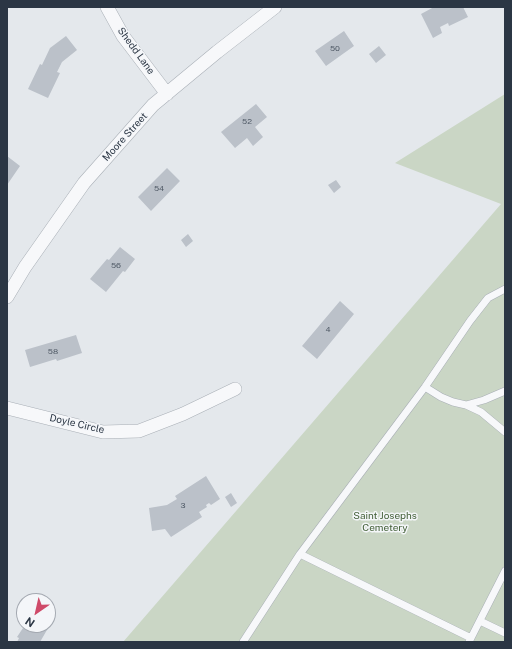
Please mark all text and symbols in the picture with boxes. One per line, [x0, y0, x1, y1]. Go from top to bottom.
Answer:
street label: Shedd Lane [115, 25, 157, 77]
house number: 50 [330, 44, 340, 54]
street label: Moore Street [100, 110, 150, 164]
house number: 52 [242, 117, 252, 127]
house number: 54 [154, 184, 164, 194]
house number: 56 [111, 261, 121, 271]
house number: 4 [325, 325, 331, 335]
house number: 58 [48, 347, 58, 357]
street label: Doyle Circle [48, 412, 106, 436]
house number: 3 [180, 501, 186, 511]
park label: Saint Josephs Cemetery [353, 510, 417, 534]
north arrow [16, 593, 56, 633]
text: N [23, 615, 37, 630]

